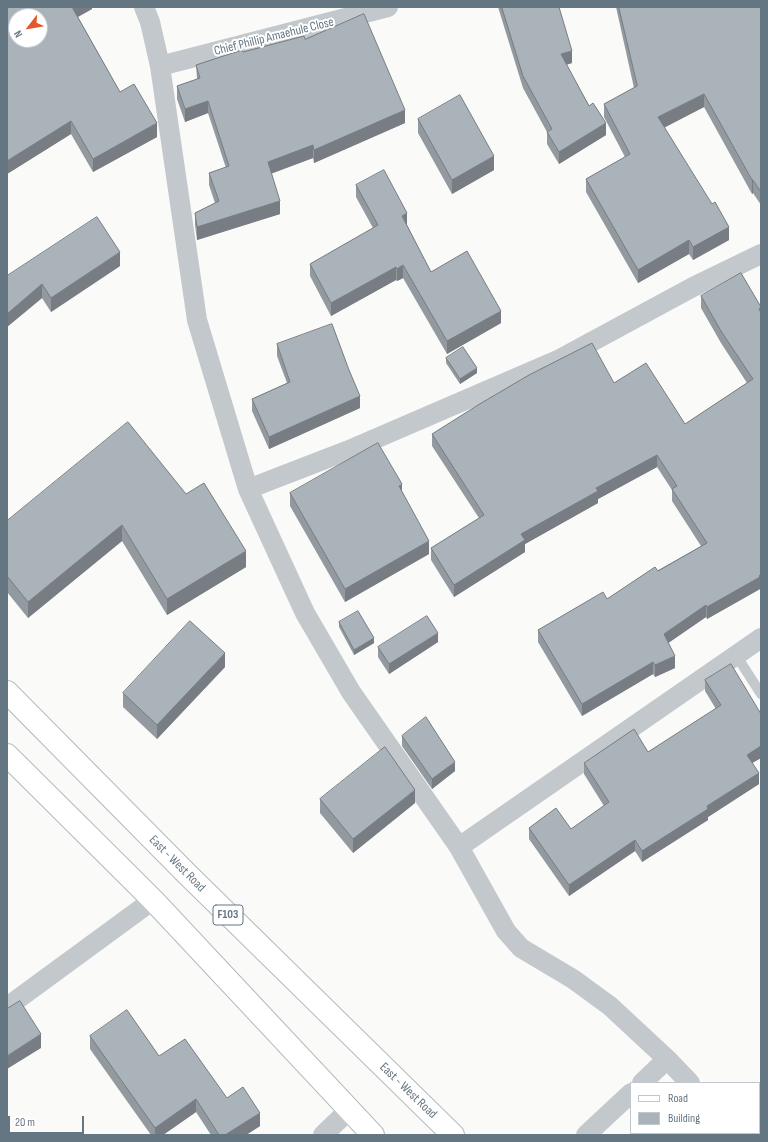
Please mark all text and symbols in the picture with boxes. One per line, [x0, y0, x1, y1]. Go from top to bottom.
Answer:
north arrow [8, 8, 48, 48]
street label: Chief Phillip Amaehule Close [212, 15, 336, 59]
text: N [11, 28, 25, 40]
street label: East - West Road [145, 832, 209, 896]
road number: F103 [213, 905, 243, 925]
street label: East - West Road [376, 1060, 440, 1122]
legend [630, 1082, 760, 1134]
text: Road [668, 1091, 688, 1106]
scale bar [10, 1108, 86, 1134]
text: Building [668, 1111, 700, 1126]
text: 20 m [15, 1115, 35, 1130]

